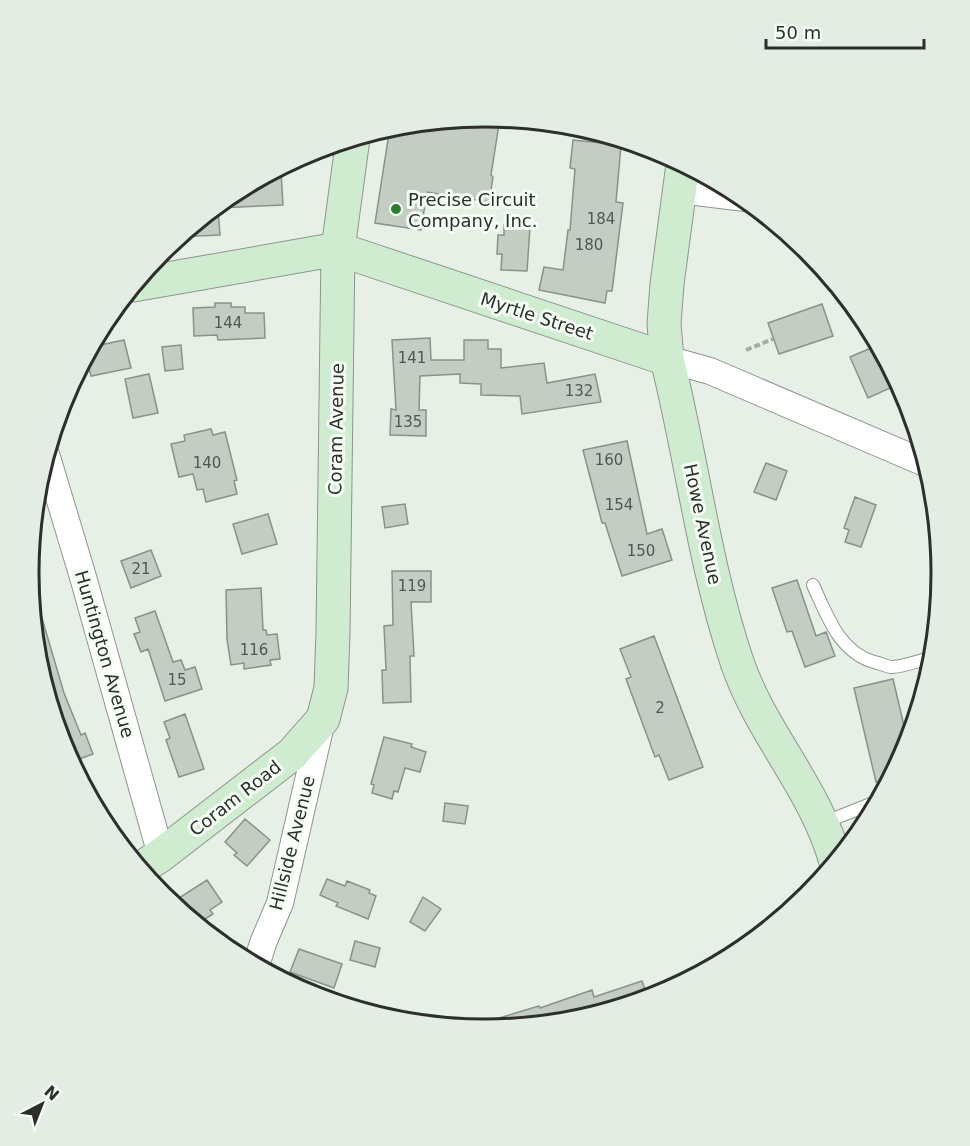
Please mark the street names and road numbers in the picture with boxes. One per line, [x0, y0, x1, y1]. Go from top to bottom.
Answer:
street label: Myrtle Street [478, 288, 596, 344]
street label: Coram Avenue [324, 363, 348, 495]
street label: Howe Avenue [680, 462, 726, 586]
street label: Huntington Avenue [71, 568, 139, 740]
street label: Coram Road [185, 756, 285, 840]
street label: Hillside Avenue [265, 774, 319, 912]

